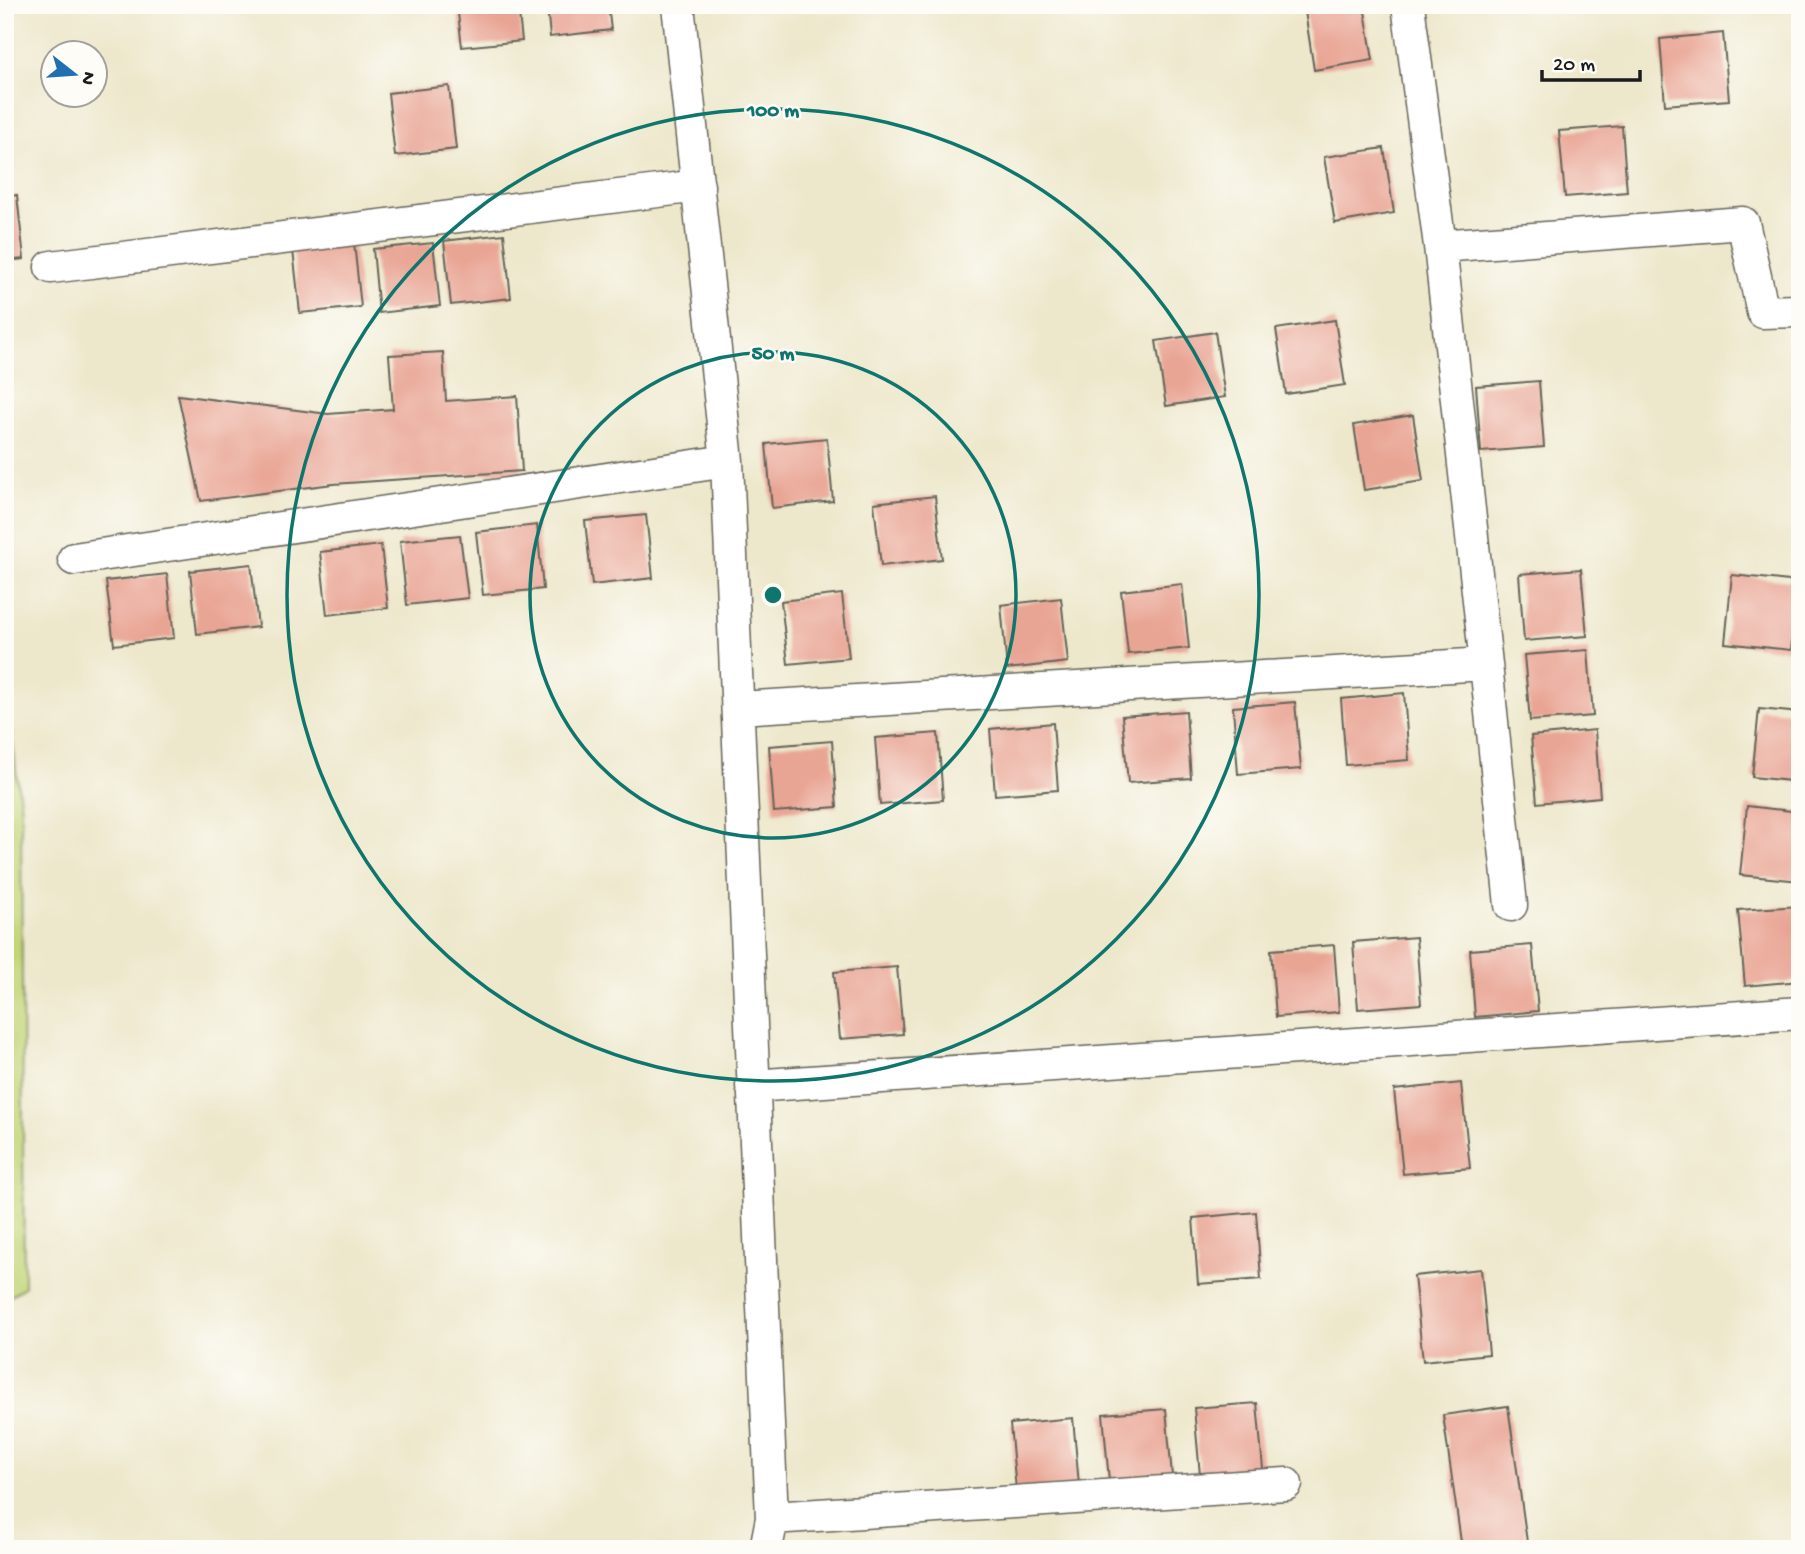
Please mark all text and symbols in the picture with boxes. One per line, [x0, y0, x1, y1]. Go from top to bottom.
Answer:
north arrow [38, 38, 108, 108]
scale bar [1542, 38, 1640, 82]
text: 20 m [1553, 54, 1595, 79]
text: N [74, 69, 100, 87]
text: 100 m [746, 100, 799, 125]
text: 50 m [752, 343, 795, 368]
centre of rings [761, 583, 785, 607]

